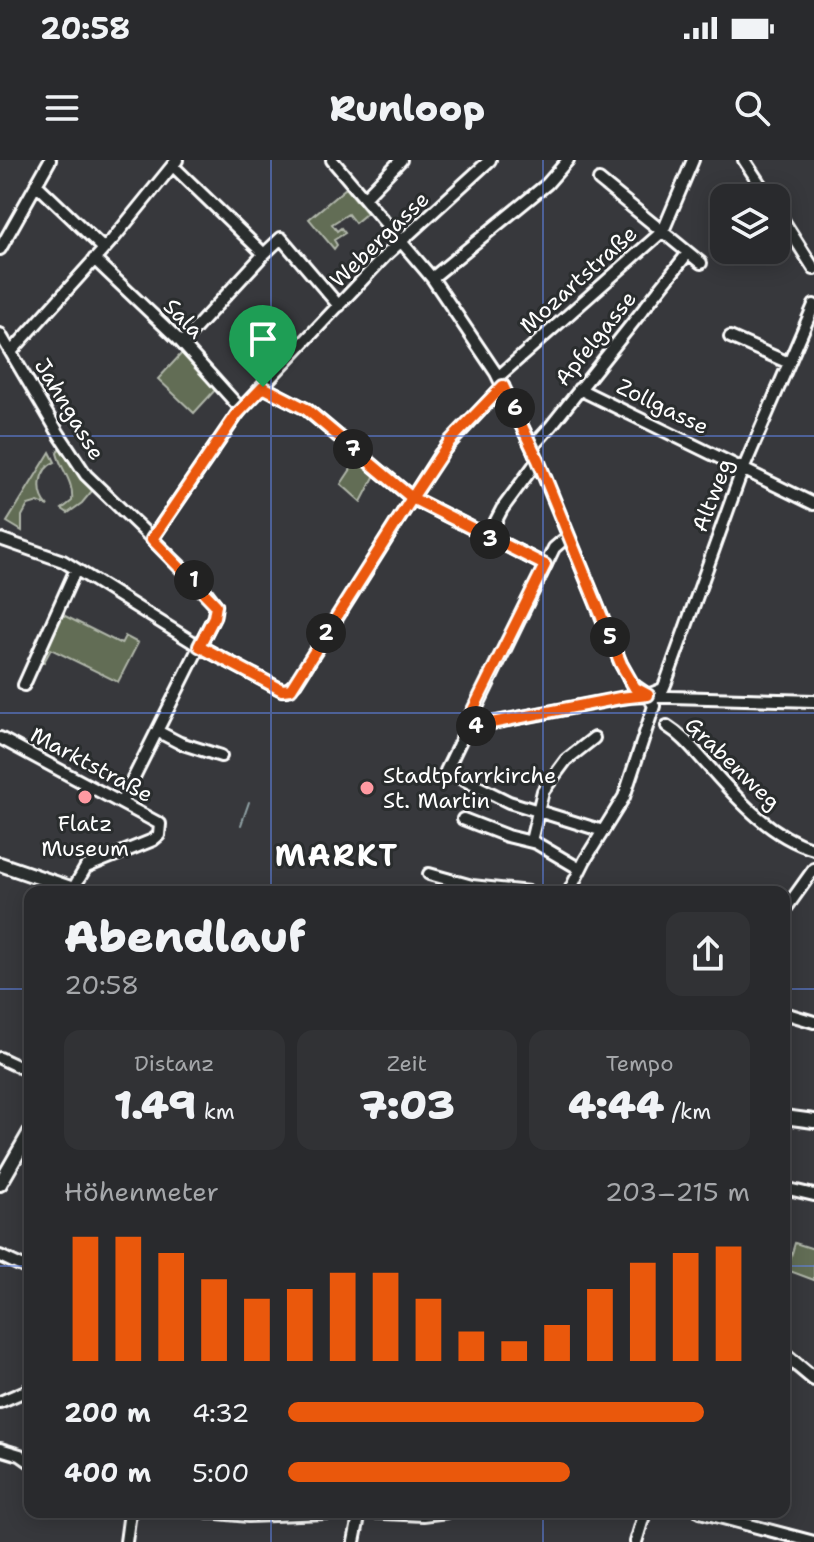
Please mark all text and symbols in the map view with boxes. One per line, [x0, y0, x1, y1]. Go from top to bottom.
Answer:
text: 20:58 [40, 8, 130, 49]
text: Runloop [329, 84, 485, 133]
icon: menu [40, 86, 84, 130]
icon: search [730, 86, 774, 130]
map controls [710, 184, 790, 264]
button: layers [710, 184, 790, 264]
street label: Webergasse [323, 185, 435, 294]
street label: Mozartstraße [514, 219, 643, 340]
street label: Apfelgasse [548, 285, 643, 392]
street label: Sala [157, 292, 210, 345]
pin [229, 305, 297, 387]
icon: arrive [241, 317, 285, 361]
street label: Jahngasse [28, 353, 111, 466]
street label: Zollgasse [612, 372, 714, 441]
pin: 6 [495, 388, 535, 428]
text: 6 [507, 393, 523, 422]
pin: 7 [333, 429, 373, 469]
text: 7 [345, 434, 361, 463]
street label: Altweg [685, 454, 740, 536]
pin: 3 [470, 519, 510, 559]
text: 3 [482, 524, 498, 553]
pin: 1 [174, 560, 214, 600]
text: 1 [189, 565, 199, 594]
pin: 2 [306, 613, 346, 653]
pin: 5 [590, 617, 630, 657]
text: 2 [318, 618, 334, 647]
text: 5 [603, 622, 617, 651]
pin: 4 [456, 706, 496, 746]
text: 4 [468, 711, 484, 740]
street label: Grabenweg [679, 711, 787, 816]
street label: Marktstraße [25, 720, 158, 809]
place label: Stadtpfarrkirche St. Martin [383, 761, 556, 815]
marker: Stadtpfarrkirche St. Martin [358, 779, 376, 797]
marker: Flatz Museum [76, 788, 94, 806]
place label: Flatz Museum [41, 809, 129, 863]
district label: MARKT [275, 835, 399, 876]
text: Abendlauf [64, 907, 306, 966]
button: share [666, 912, 750, 996]
text: 20:58 [64, 967, 139, 1002]
text: Distanz [134, 1049, 214, 1078]
text: Zeit [387, 1049, 427, 1078]
text: Tempo [606, 1049, 674, 1078]
text: 1.49 [114, 1078, 196, 1132]
text: 7:03 [359, 1078, 455, 1132]
text: 4:44 [568, 1078, 664, 1132]
text: km [196, 1097, 235, 1126]
text: /km [664, 1097, 711, 1126]
text: Höhenmeter [64, 1174, 219, 1209]
text: 203–215 m [605, 1174, 750, 1209]
text: 200 m [64, 1395, 151, 1430]
text: 4:32 [192, 1395, 250, 1430]
text: 400 m [64, 1455, 151, 1490]
text: 5:00 [192, 1455, 249, 1490]

